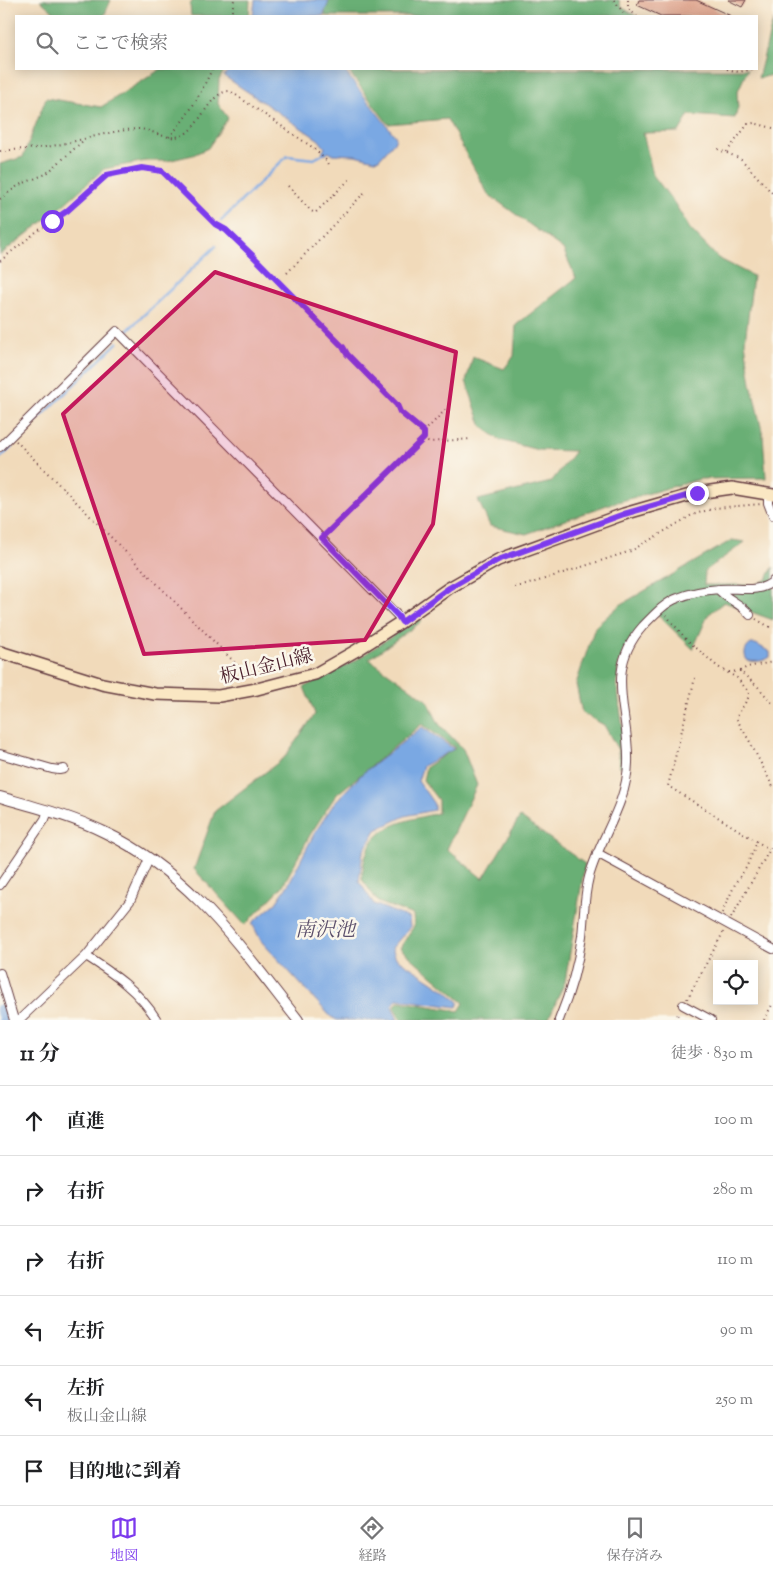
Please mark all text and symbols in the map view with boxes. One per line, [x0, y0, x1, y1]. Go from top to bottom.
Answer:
search box [15, 15, 758, 70]
icon: search [33, 29, 61, 57]
text: ここで検索 [73, 31, 168, 58]
route start [41, 210, 64, 233]
route end [686, 482, 709, 505]
street label: 板山金山線 [217, 643, 316, 692]
water label: 南沢池 [295, 917, 357, 946]
map controls [713, 960, 758, 1005]
button: locate [713, 960, 758, 1005]
text: 11 分 [20, 1040, 60, 1070]
text: 徒歩 · 830 m [671, 1043, 753, 1066]
icon: ahead [20, 1107, 48, 1135]
text: 直進 [67, 1109, 105, 1136]
text: 100 m [714, 1109, 753, 1132]
icon: right [20, 1177, 48, 1205]
text: 右折 [67, 1179, 105, 1206]
text: 280 m [712, 1179, 753, 1202]
icon: right [20, 1247, 48, 1275]
text: 右折 [67, 1249, 105, 1276]
text: 110 m [717, 1249, 753, 1272]
icon: left [20, 1317, 48, 1345]
text: 左折 [67, 1319, 105, 1346]
text: 90 m [720, 1319, 753, 1342]
text: 左折 [67, 1376, 105, 1403]
icon: left [20, 1387, 48, 1415]
text: 250 m [715, 1389, 753, 1412]
text: 板山金山線 [67, 1406, 147, 1429]
icon: arrive [20, 1457, 48, 1485]
text: 目的地に到着 [67, 1459, 181, 1486]
tab: 地図 [110, 1514, 138, 1567]
tab: 経路 [358, 1514, 386, 1567]
tab: 保存済み [607, 1514, 663, 1567]

